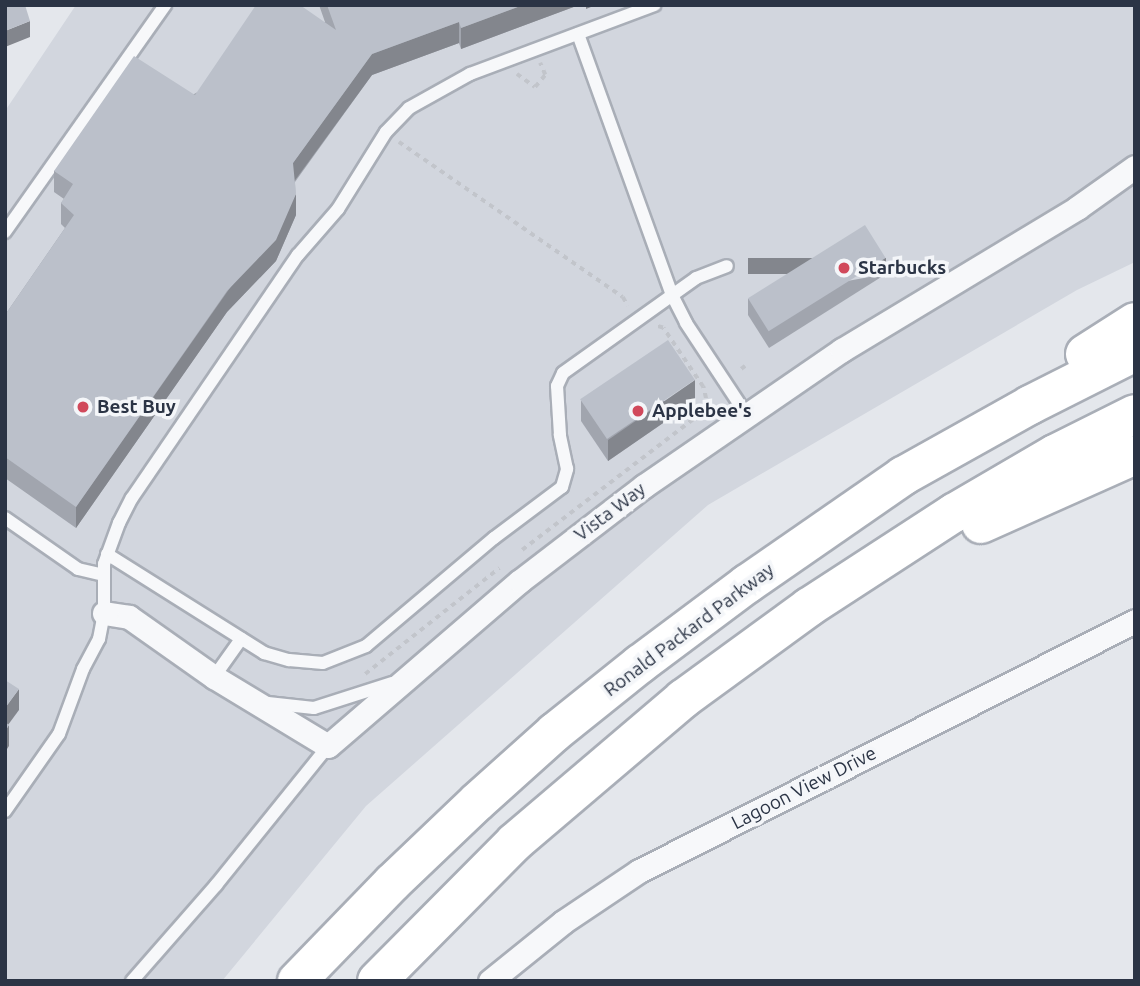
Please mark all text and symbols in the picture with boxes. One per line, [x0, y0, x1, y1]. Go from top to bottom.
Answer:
place label: Starbucks [858, 257, 946, 279]
marker: Starbucks [836, 260, 852, 276]
place label: Best Buy [97, 396, 176, 418]
marker: Best Buy [75, 399, 91, 415]
place label: Applebee's [652, 400, 752, 422]
marker: Applebee's [630, 403, 646, 419]
street label: Vista Way [570, 478, 650, 546]
street label: Ronald Packard Parkway [599, 559, 779, 701]
street label: Lagoon View Drive [728, 742, 880, 834]

